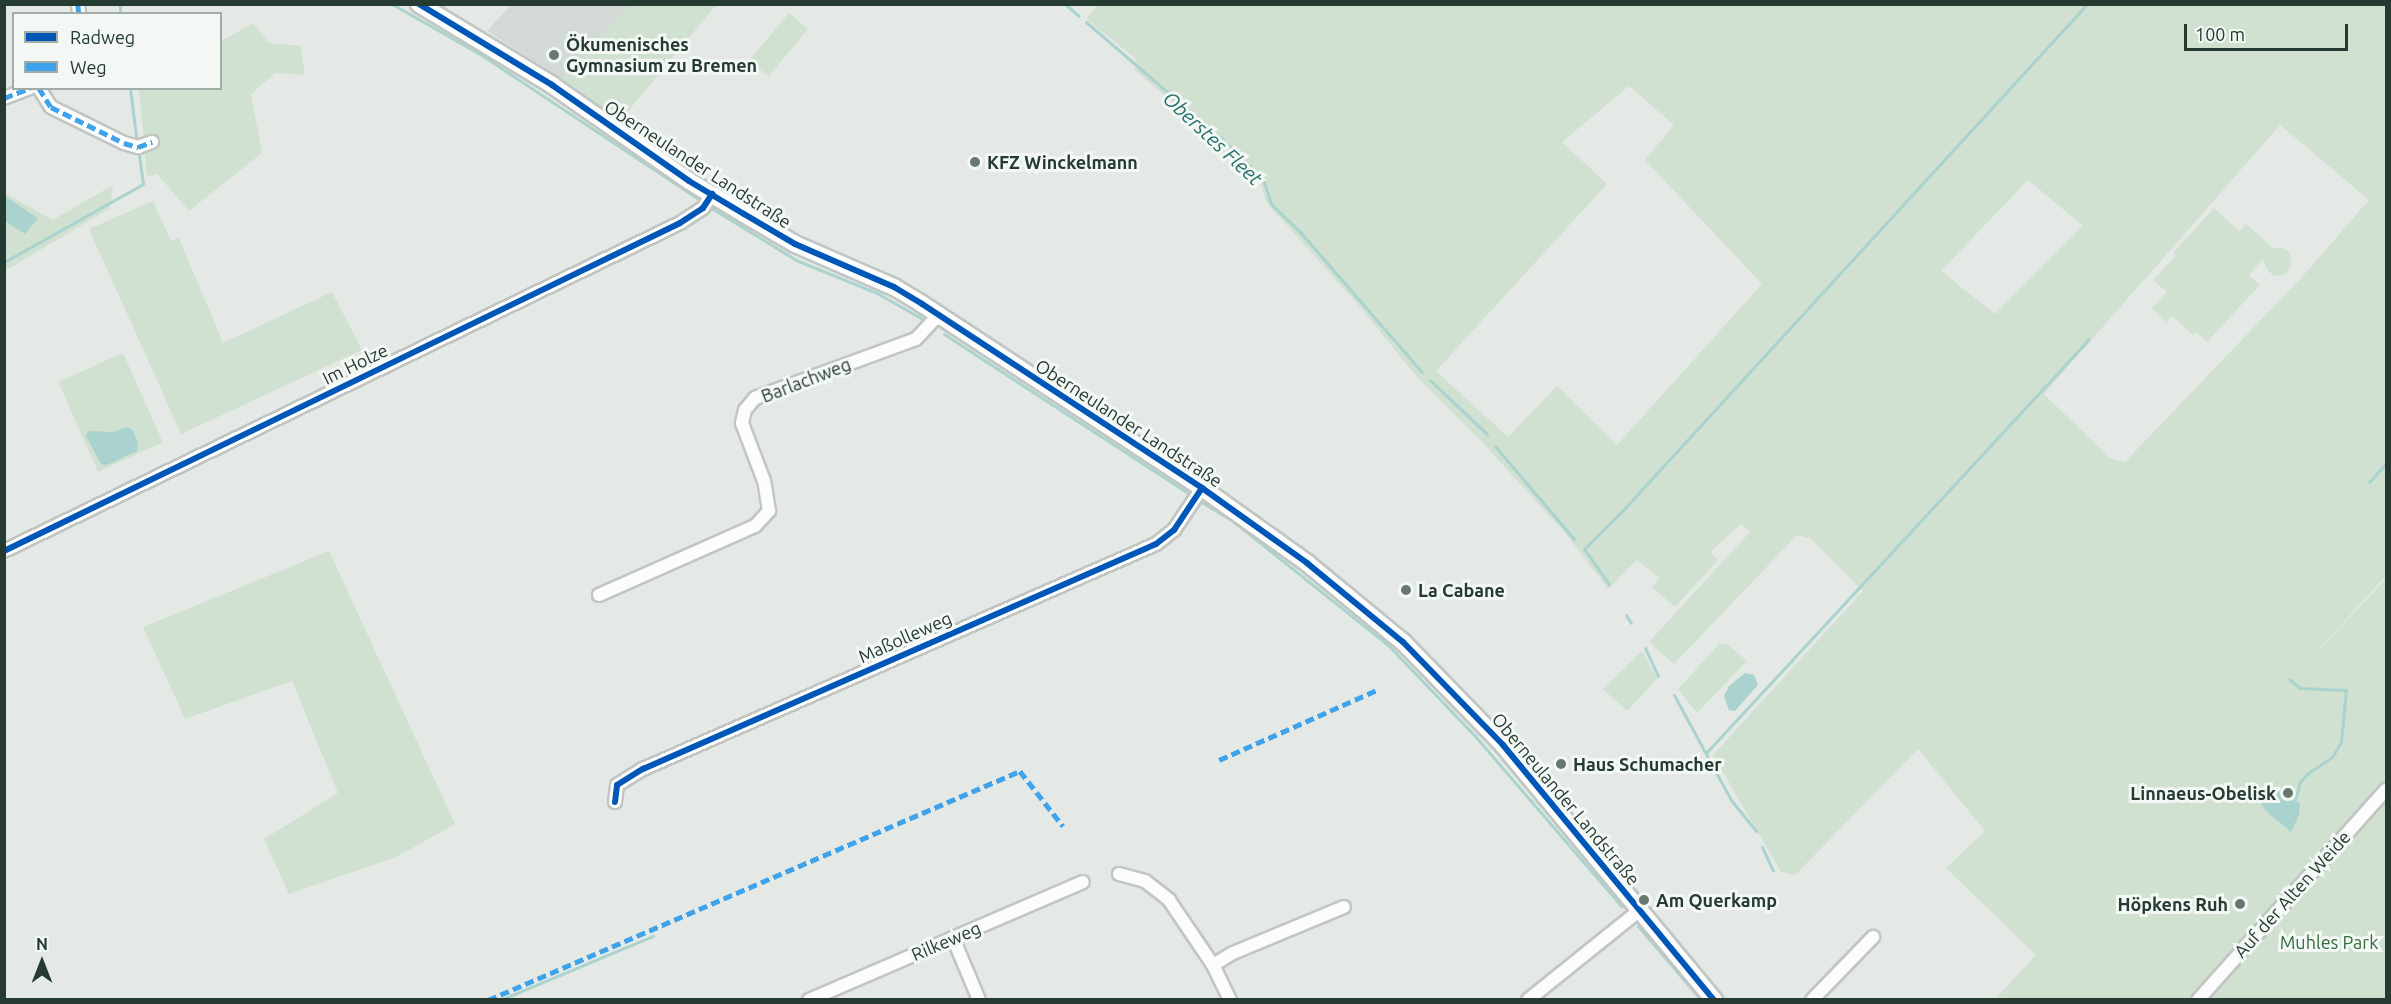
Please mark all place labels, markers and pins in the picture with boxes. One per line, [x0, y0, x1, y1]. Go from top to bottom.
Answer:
place label: Ökumenisches Gymnasium zu Bremen [566, 34, 757, 76]
marker: Ökumenisches Gymnasium zu Bremen [547, 48, 561, 62]
place label: KFZ Winckelmann [987, 151, 1138, 173]
marker: KFZ Winckelmann [968, 155, 982, 169]
place label: La Cabane [1418, 579, 1505, 601]
marker: La Cabane [1399, 583, 1413, 597]
place label: Haus Schumacher [1573, 753, 1722, 775]
marker: Haus Schumacher [1554, 757, 1568, 771]
place label: Linnaeus-Obelisk [2130, 782, 2276, 804]
marker: Linnaeus-Obelisk [2281, 786, 2295, 800]
place label: Am Querkamp [1656, 889, 1777, 911]
marker: Am Querkamp [1637, 893, 1651, 907]
place label: Höpkens Ruh [2117, 893, 2228, 915]
marker: Höpkens Ruh [2233, 897, 2247, 911]

